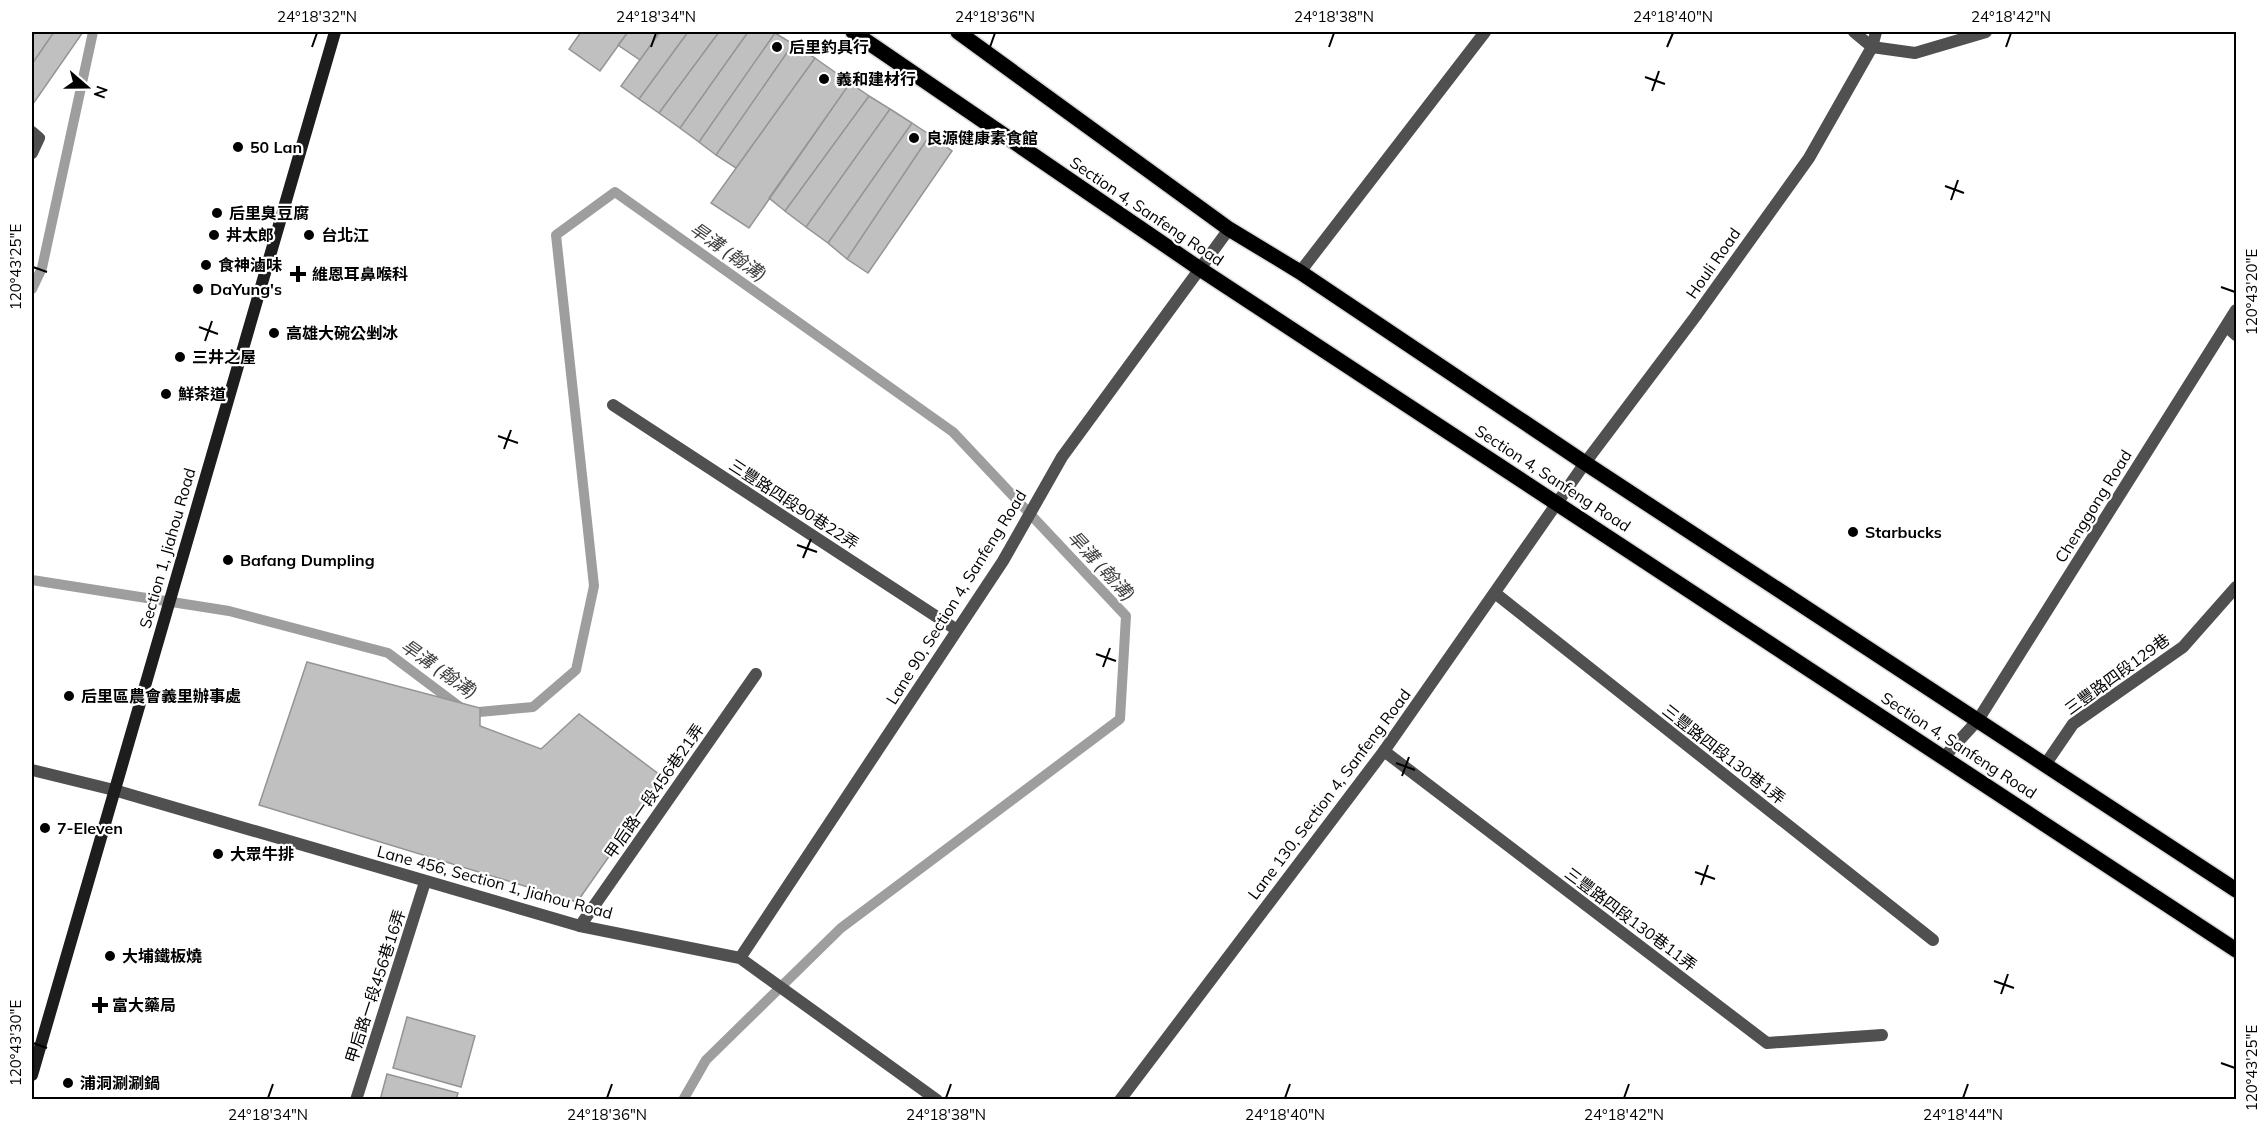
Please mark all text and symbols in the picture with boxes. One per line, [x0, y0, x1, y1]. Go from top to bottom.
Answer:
text: 24°18'32"N [277, 7, 357, 26]
text: 24°18'34"N [616, 7, 696, 26]
text: 24°18'36"N [955, 7, 1035, 26]
text: 24°18'38"N [1294, 7, 1374, 26]
text: 24°18'40"N [1633, 7, 1713, 26]
text: 24°18'42"N [1971, 7, 2051, 26]
place label: 后里釣具行 [789, 37, 869, 57]
marker: 后里釣具行 [770, 40, 784, 54]
north arrow [57, 57, 117, 117]
place label: 義和建材行 [836, 69, 916, 89]
marker: 義和建材行 [817, 72, 831, 86]
text: N [90, 83, 113, 101]
place label: 良源健康素食館 [926, 128, 1038, 148]
marker: 良源健康素食館 [907, 131, 921, 145]
place label: 50 Lan [250, 137, 302, 157]
marker: 50 Lan [231, 140, 245, 154]
street label: Section 4, Sanfeng Road [1066, 152, 1228, 270]
place label: 后里臭豆腐 [229, 203, 309, 223]
marker: 后里臭豆腐 [210, 206, 224, 220]
water label: 旱溝 (翰溝) [686, 217, 771, 286]
text: 120°43'25"E [6, 224, 25, 310]
street label: Houli Road [1681, 224, 1745, 302]
place label: 丼太郎 [226, 225, 274, 245]
place label: 台北江 [321, 225, 369, 245]
marker: 丼太郎 [207, 228, 221, 242]
marker: 台北江 [302, 228, 316, 242]
text: 120°43'20"E [2242, 249, 2261, 335]
place label: 食神滷味 [218, 255, 282, 275]
marker: 食神滷味 [199, 258, 213, 272]
place label: 維恩耳鼻喉科 [312, 264, 408, 284]
marker: 維恩耳鼻喉科 [289, 265, 307, 283]
place label: DaYung's [210, 279, 282, 299]
marker: DaYung's [191, 282, 205, 296]
place label: 高雄大碗公剉冰 [286, 323, 398, 343]
marker: 高雄大碗公剉冰 [267, 326, 281, 340]
place label: 三井之屋 [192, 347, 256, 367]
marker: 三井之屋 [173, 350, 187, 364]
place label: 鮮茶道 [178, 384, 226, 404]
marker: 鮮茶道 [159, 387, 173, 401]
street label: Section 4, Sanfeng Road [1471, 420, 1635, 536]
street label: Chenggong Road [2050, 446, 2136, 566]
street label: 三豐路四段90巷22弄 [725, 455, 863, 553]
street label: Section 1, Jiahou Road [135, 465, 199, 631]
street label: Lane 90, Section 4, Sanfeng Road [882, 486, 1030, 708]
place label: Starbucks [1865, 522, 1942, 542]
marker: Starbucks [1846, 525, 1860, 539]
water label: 旱溝 (翰溝) [1063, 526, 1140, 606]
place label: Bafang Dumpling [240, 550, 375, 570]
marker: Bafang Dumpling [221, 553, 235, 567]
street label: 三豐路四段129巷 [2061, 629, 2173, 719]
water label: 旱溝 (翰溝) [397, 634, 482, 703]
street label: Lane 130, Section 4, Sanfeng Road [1243, 685, 1415, 903]
place label: 后里區農會義里辦事處 [81, 686, 241, 706]
street label: Section 4, Sanfeng Road [1877, 687, 2041, 803]
marker: 后里區農會義里辦事處 [62, 689, 76, 703]
street label: 三豐路四段130巷1弄 [1659, 700, 1789, 808]
street label: 甲后路一段456巷21弄 [600, 720, 708, 862]
place label: 7-Eleven [57, 818, 123, 838]
marker: 7-Eleven [38, 821, 52, 835]
street label: Lane 456, Section 1, Jiahou Road [375, 841, 615, 923]
place label: 大眾牛排 [230, 844, 294, 864]
marker: 大眾牛排 [211, 847, 225, 861]
street label: 三豐路四段130巷11弄 [1561, 863, 1701, 975]
street label: 甲后路一段456巷16弄 [341, 907, 409, 1065]
place label: 大埔鐵板燒 [122, 946, 202, 966]
marker: 大埔鐵板燒 [103, 949, 117, 963]
place label: 富大藥局 [112, 995, 176, 1015]
marker: 富大藥局 [93, 998, 107, 1012]
text: 120°43'30"E [6, 1000, 25, 1086]
text: 120°43'25"E [2242, 1025, 2261, 1111]
place label: 浦洞涮涮鍋 [80, 1073, 160, 1093]
marker: 浦洞涮涮鍋 [61, 1076, 75, 1090]
text: 24°18'34"N [228, 1105, 308, 1124]
text: 24°18'36"N [567, 1105, 647, 1124]
text: 24°18'38"N [906, 1105, 986, 1124]
text: 24°18'40"N [1245, 1105, 1325, 1124]
text: 24°18'42"N [1584, 1105, 1664, 1124]
text: 24°18'44"N [1923, 1105, 2003, 1124]

